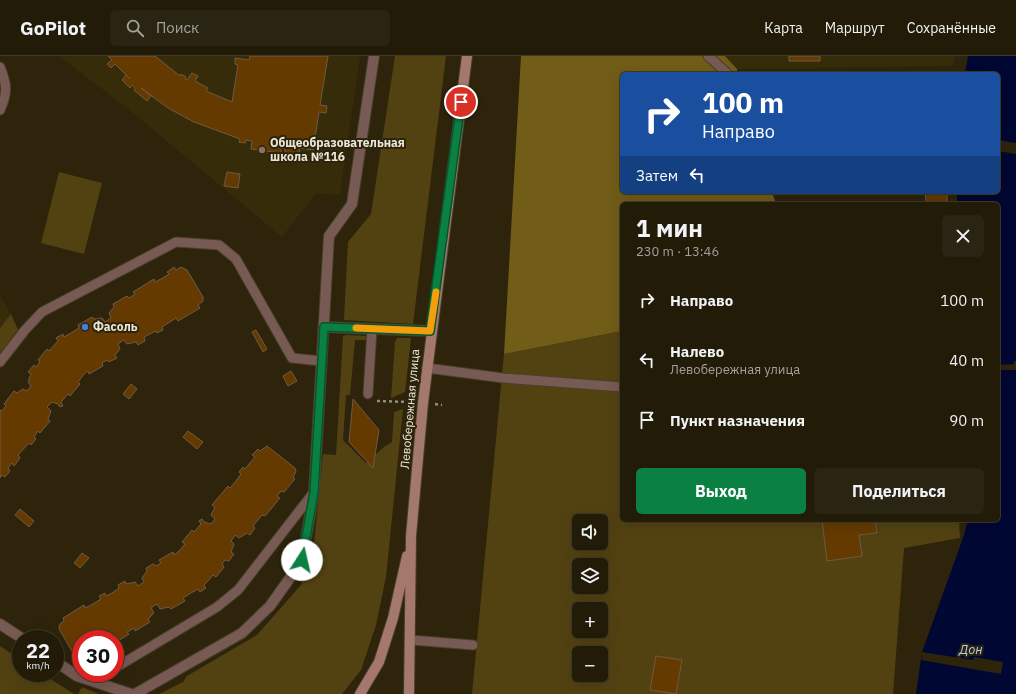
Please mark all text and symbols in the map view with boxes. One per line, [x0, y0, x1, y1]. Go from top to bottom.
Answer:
search box [110, 10, 390, 46]
text: GoPilot [20, 16, 86, 40]
icon: search [124, 17, 146, 39]
text: Поиск [156, 18, 199, 37]
text: Карта [764, 19, 803, 37]
text: Маршрут [825, 19, 885, 37]
text: Сохранённые [907, 19, 996, 37]
text: 100 m [702, 84, 784, 121]
pin [444, 85, 478, 119]
icon: right [636, 88, 688, 140]
icon: arrive [450, 91, 472, 113]
text: Направо [702, 120, 775, 143]
place label: Общеобразовательная школа №116 [270, 135, 405, 164]
marker: Общеобразовательная школа №116 [257, 145, 267, 155]
icon: left [686, 164, 708, 186]
text: Затем [636, 166, 678, 185]
text: 1 мин [636, 212, 703, 244]
button: close [942, 215, 984, 257]
text: 230 m · 13:46 [636, 243, 719, 260]
icon: right [636, 289, 658, 311]
text: Направо [670, 291, 733, 310]
text: 100 m [940, 291, 984, 310]
place label: Фасоль [93, 319, 138, 334]
marker: Фасоль [80, 322, 90, 332]
text: Налево [670, 342, 724, 361]
street label: Левобережная улица [397, 348, 422, 469]
icon: left [636, 349, 658, 371]
text: 40 m [949, 351, 984, 370]
text: Левобережная улица [670, 361, 800, 378]
icon: arrive [636, 409, 658, 431]
text: Пункт назначения [670, 411, 805, 430]
text: 90 m [949, 411, 984, 430]
button: Выход [636, 468, 806, 514]
button: Поделиться [814, 468, 984, 514]
map controls [572, 514, 608, 682]
button: sound [572, 514, 608, 550]
position arrow [281, 539, 323, 581]
button: layers [572, 558, 608, 594]
button: + [572, 602, 608, 638]
speed limit sign: 30 [72, 630, 124, 682]
text: 22 [26, 637, 50, 664]
water label: Дон [958, 641, 983, 658]
button: − [572, 646, 608, 682]
text: km/h [26, 659, 50, 672]

